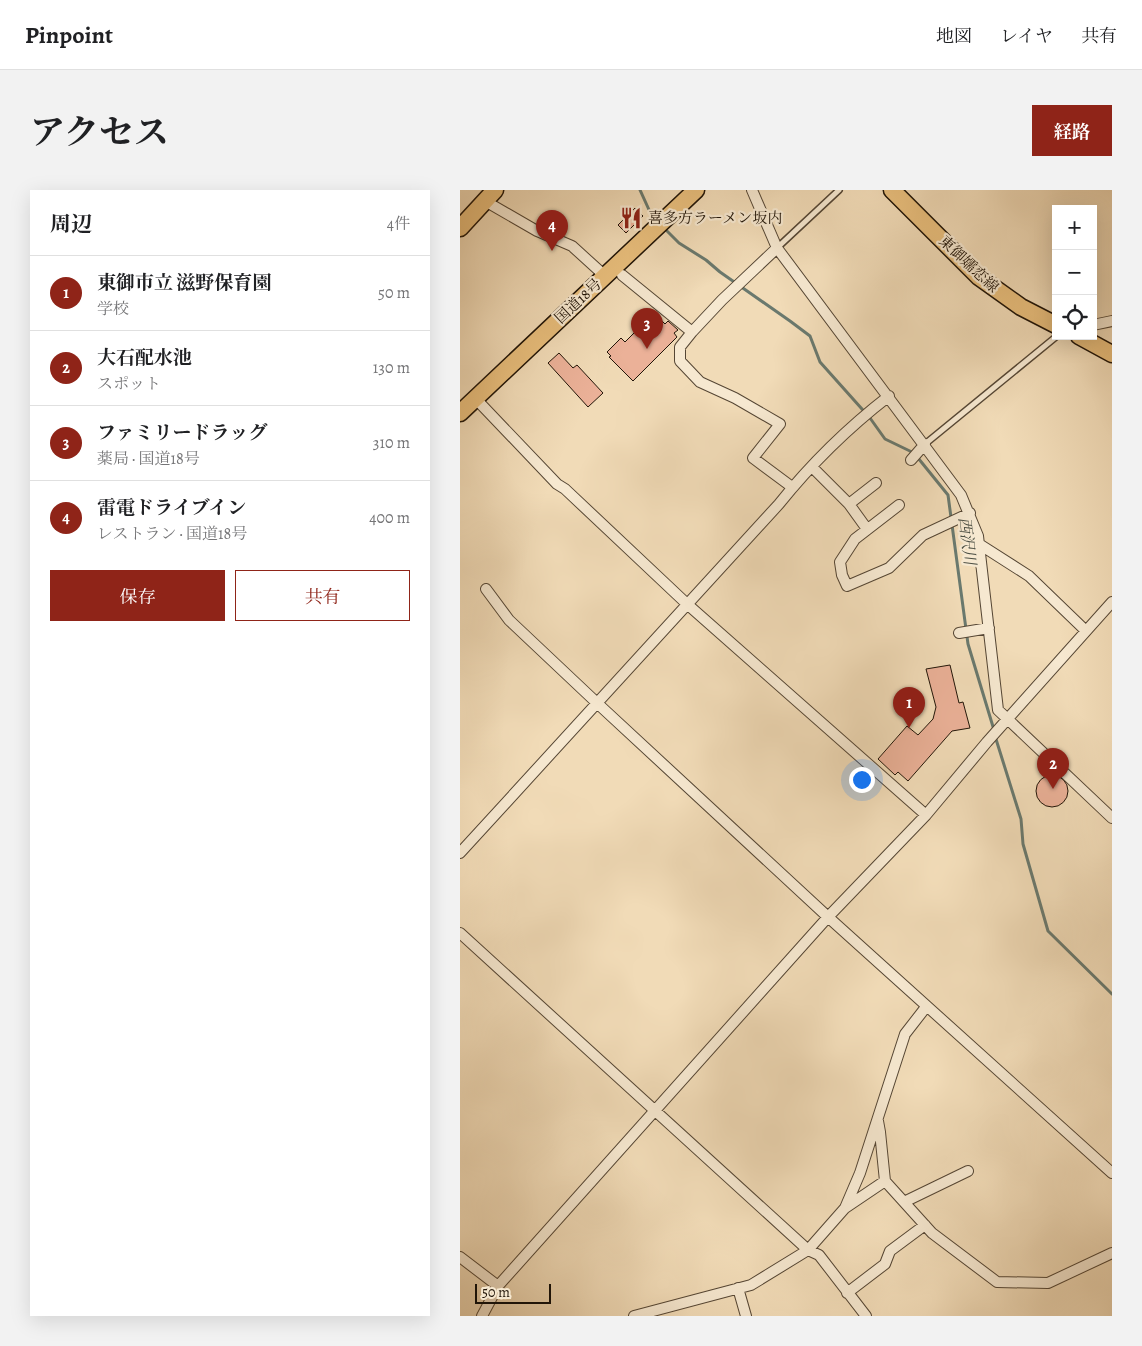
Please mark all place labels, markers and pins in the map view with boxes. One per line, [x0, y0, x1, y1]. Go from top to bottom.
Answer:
restaurant icon: 喜多方ラーメン坂内 [618, 205, 644, 231]
place label: 喜多方ラーメン坂内 [648, 208, 782, 228]
pin: 4 [536, 210, 568, 251]
pin: 3 [631, 308, 663, 349]
pin: 1 [893, 687, 925, 728]
pin: 2 [1037, 748, 1069, 789]

